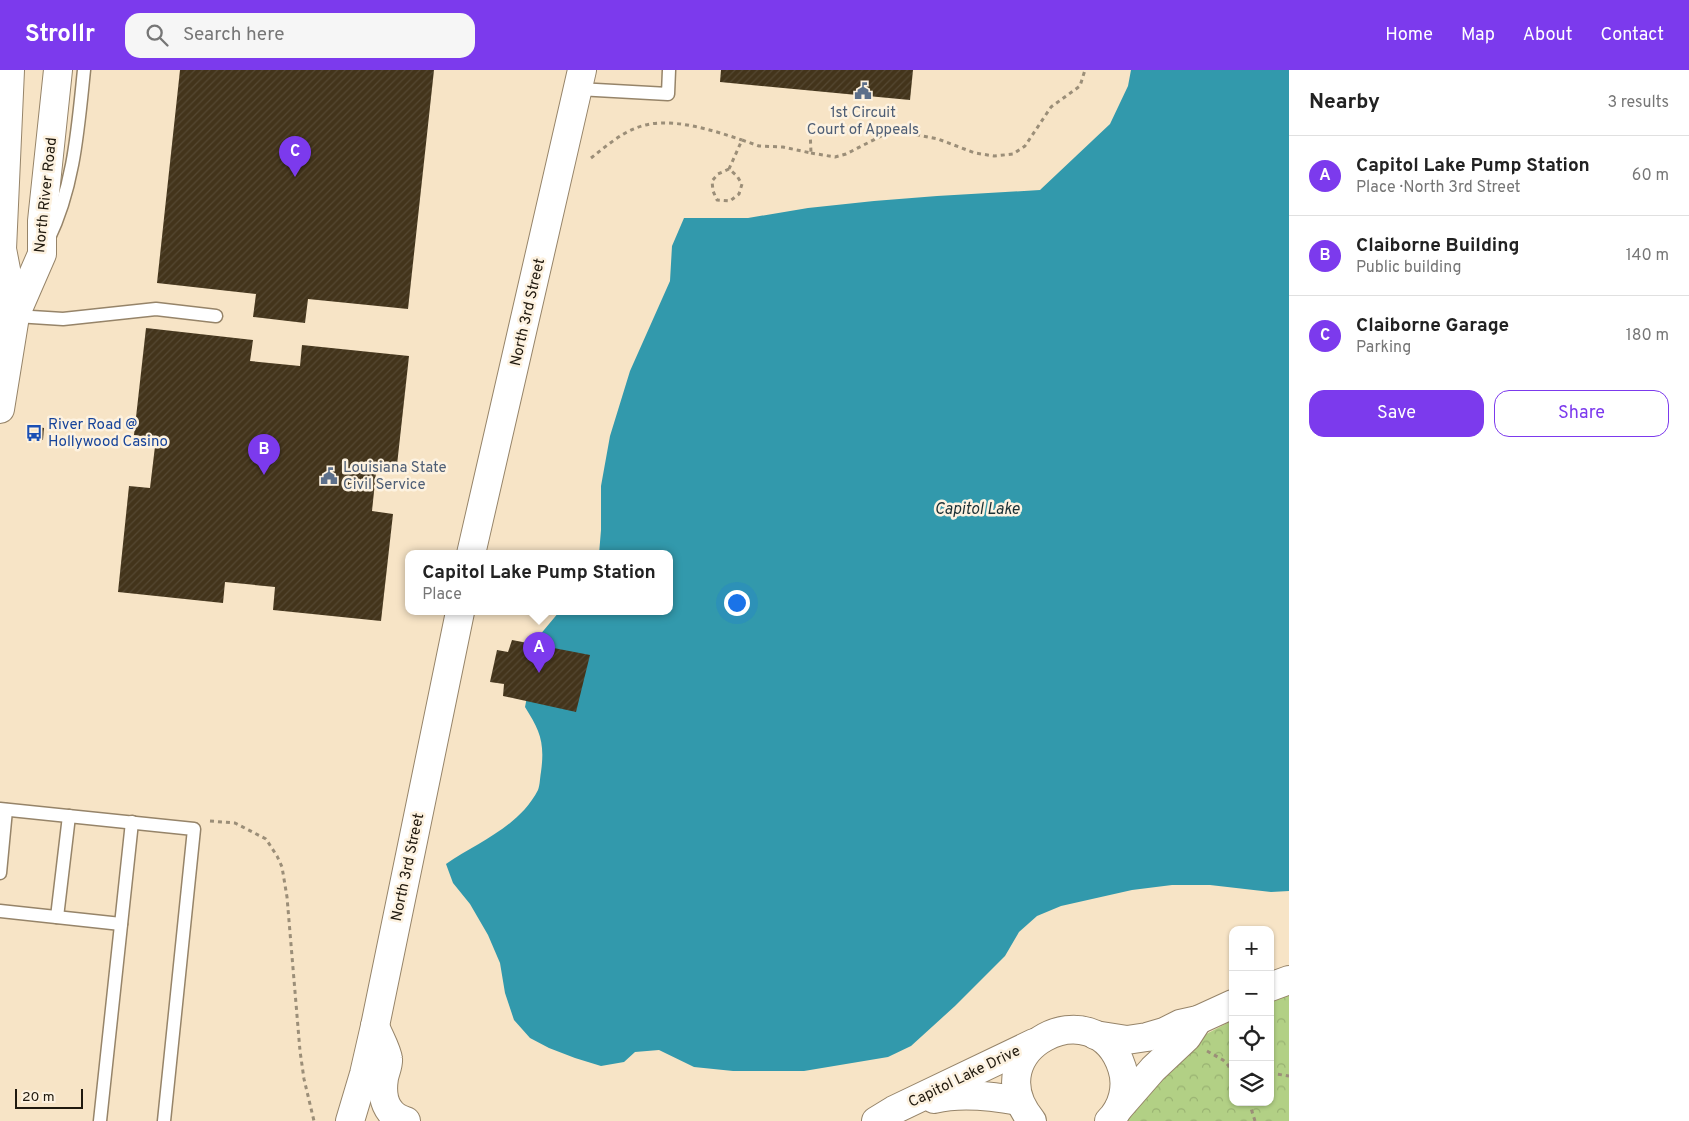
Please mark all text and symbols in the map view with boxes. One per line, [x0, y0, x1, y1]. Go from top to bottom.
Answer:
search box [125, 13, 475, 58]
text: Strollr [25, 20, 95, 50]
icon: search [143, 21, 171, 49]
text: Search here [183, 23, 284, 47]
text: Home [1385, 24, 1433, 47]
text: Map [1461, 24, 1495, 47]
text: About [1523, 24, 1572, 47]
text: Contact [1600, 24, 1664, 47]
public building icon: 1st Circuit Court of Appeals [853, 81, 873, 101]
text: Nearby [1309, 89, 1380, 116]
text: 3 results [1607, 93, 1669, 113]
place label: 1st Circuit Court of Appeals [807, 104, 919, 140]
street label: North River Road [31, 136, 62, 254]
pin: C [279, 136, 311, 177]
text: Capitol Lake Pump Station [1356, 154, 1590, 178]
text: A [1319, 166, 1331, 186]
text: 60 m [1632, 166, 1669, 186]
text: Place · North 3rd Street [1356, 178, 1521, 198]
text: Claiborne Building [1356, 234, 1520, 258]
text: B [1319, 246, 1331, 266]
text: 140 m [1626, 246, 1669, 266]
street label: North 3rd Street [507, 257, 550, 368]
text: Public building [1356, 258, 1461, 278]
text: Claiborne Garage [1356, 314, 1509, 338]
text: C [1320, 326, 1330, 346]
text: 180 m [1626, 326, 1669, 346]
text: Parking [1356, 338, 1411, 358]
button: Save [1309, 390, 1484, 437]
button: Share [1494, 390, 1669, 437]
place label: River Road @ Hollywood Casino [48, 416, 168, 452]
bus stop icon: River Road @ Hollywood Casino [24, 423, 44, 443]
pin: B [248, 434, 280, 475]
place label: Louisiana State Civil Service [343, 459, 446, 495]
public building icon: Louisiana State Civil Service [319, 466, 339, 486]
water label: Capitol Lake [934, 500, 1020, 520]
popup [405, 550, 673, 615]
text: Capitol Lake Pump Station [422, 561, 656, 585]
text: Place [422, 585, 462, 605]
your location [724, 590, 750, 616]
pin: A [523, 632, 555, 673]
street label: North 3rd Street [388, 811, 429, 923]
map controls [1229, 926, 1274, 1106]
button: + [1229, 926, 1274, 971]
button: − [1229, 971, 1274, 1016]
button: locate [1229, 1016, 1274, 1061]
street label: Capitol Lake Drive [906, 1042, 1024, 1113]
button: layers [1229, 1061, 1274, 1106]
scale bar [15, 1086, 82, 1109]
text: 20 m [22, 1089, 55, 1106]

